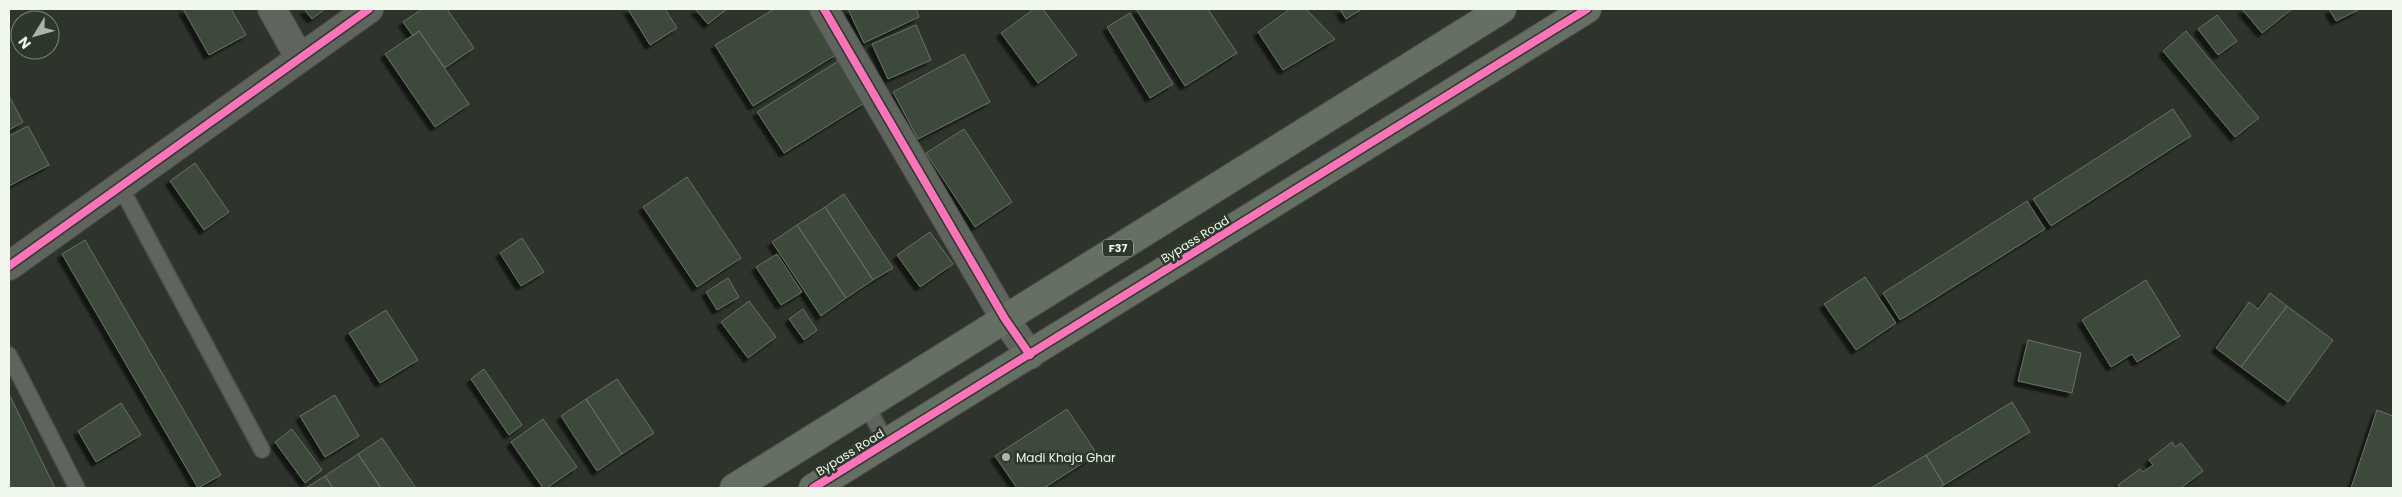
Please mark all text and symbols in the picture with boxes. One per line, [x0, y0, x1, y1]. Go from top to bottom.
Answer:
north arrow [10, 10, 60, 60]
text: N [13, 33, 36, 53]
street label: Bypass Road [1158, 211, 1232, 267]
road number: F37 [1103, 240, 1133, 256]
street label: Bypass Road [813, 424, 887, 480]
place label: Madi Khaja Ghar [1016, 449, 1116, 466]
marker: Madi Khaja Ghar [1000, 451, 1012, 463]

